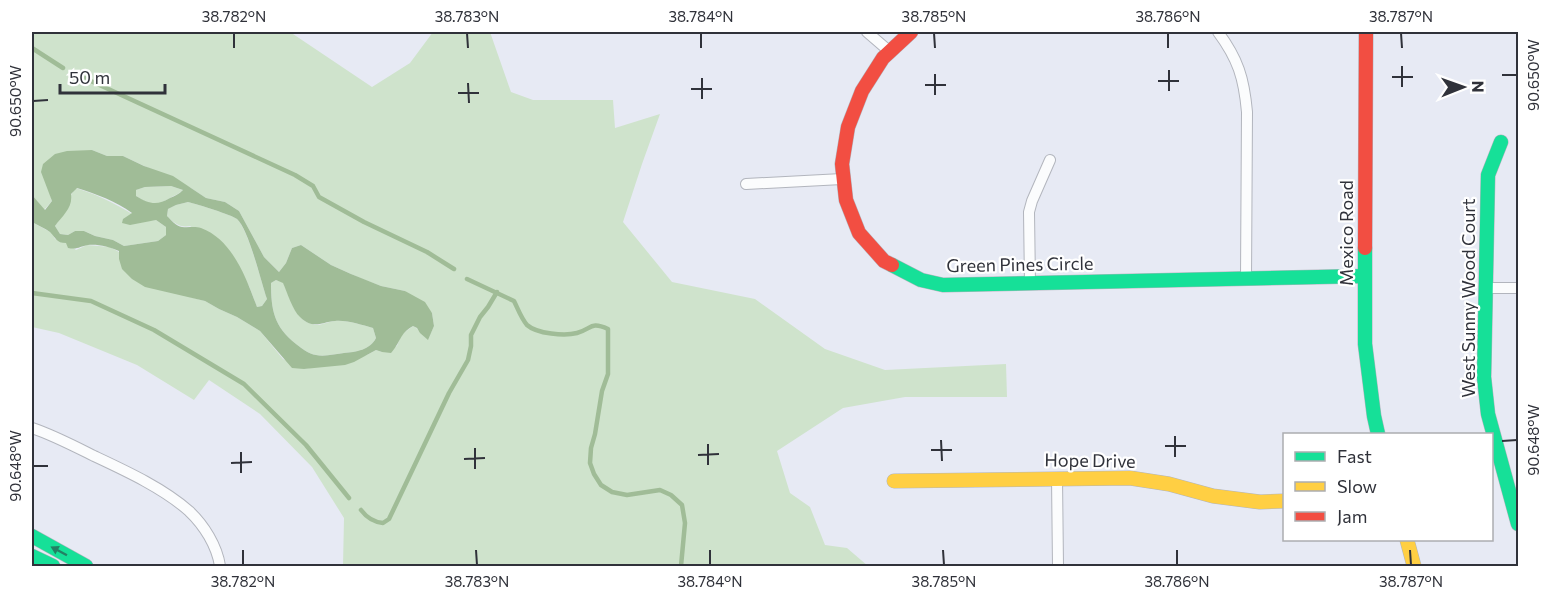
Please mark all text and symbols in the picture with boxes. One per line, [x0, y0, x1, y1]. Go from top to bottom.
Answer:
text: 38.782°N [202, 7, 266, 25]
text: 38.783°N [435, 7, 499, 25]
text: 38.784°N [668, 7, 734, 25]
text: 38.785°N [902, 7, 966, 25]
text: 38.786°N [1135, 7, 1201, 25]
text: 38.787°N [1369, 7, 1433, 25]
text: 90.650°W [1524, 39, 1542, 111]
scale bar [60, 57, 165, 95]
north arrow [1433, 57, 1493, 117]
text: 90.650°W [6, 65, 24, 137]
text: 50 m [69, 66, 110, 88]
text: N [1469, 81, 1488, 93]
street label: Mexico Road [1335, 180, 1357, 286]
street label: West Sunny Wood Court [1457, 198, 1479, 398]
street label: Green Pines Circle [946, 252, 1094, 276]
text: 90.648°W [1524, 404, 1542, 476]
text: 90.648°W [6, 430, 24, 502]
legend [1283, 433, 1493, 541]
text: Fast [1337, 445, 1372, 467]
street label: Hope Drive [1044, 448, 1136, 472]
text: Slow [1337, 475, 1377, 497]
text: Jam [1337, 505, 1367, 527]
one-way arrow [51, 546, 68, 555]
text: 38.782°N [211, 572, 275, 590]
text: 38.783°N [445, 572, 509, 590]
text: 38.784°N [677, 572, 743, 590]
text: 38.785°N [912, 572, 976, 590]
text: 38.786°N [1144, 572, 1210, 590]
text: 38.787°N [1379, 572, 1443, 590]

